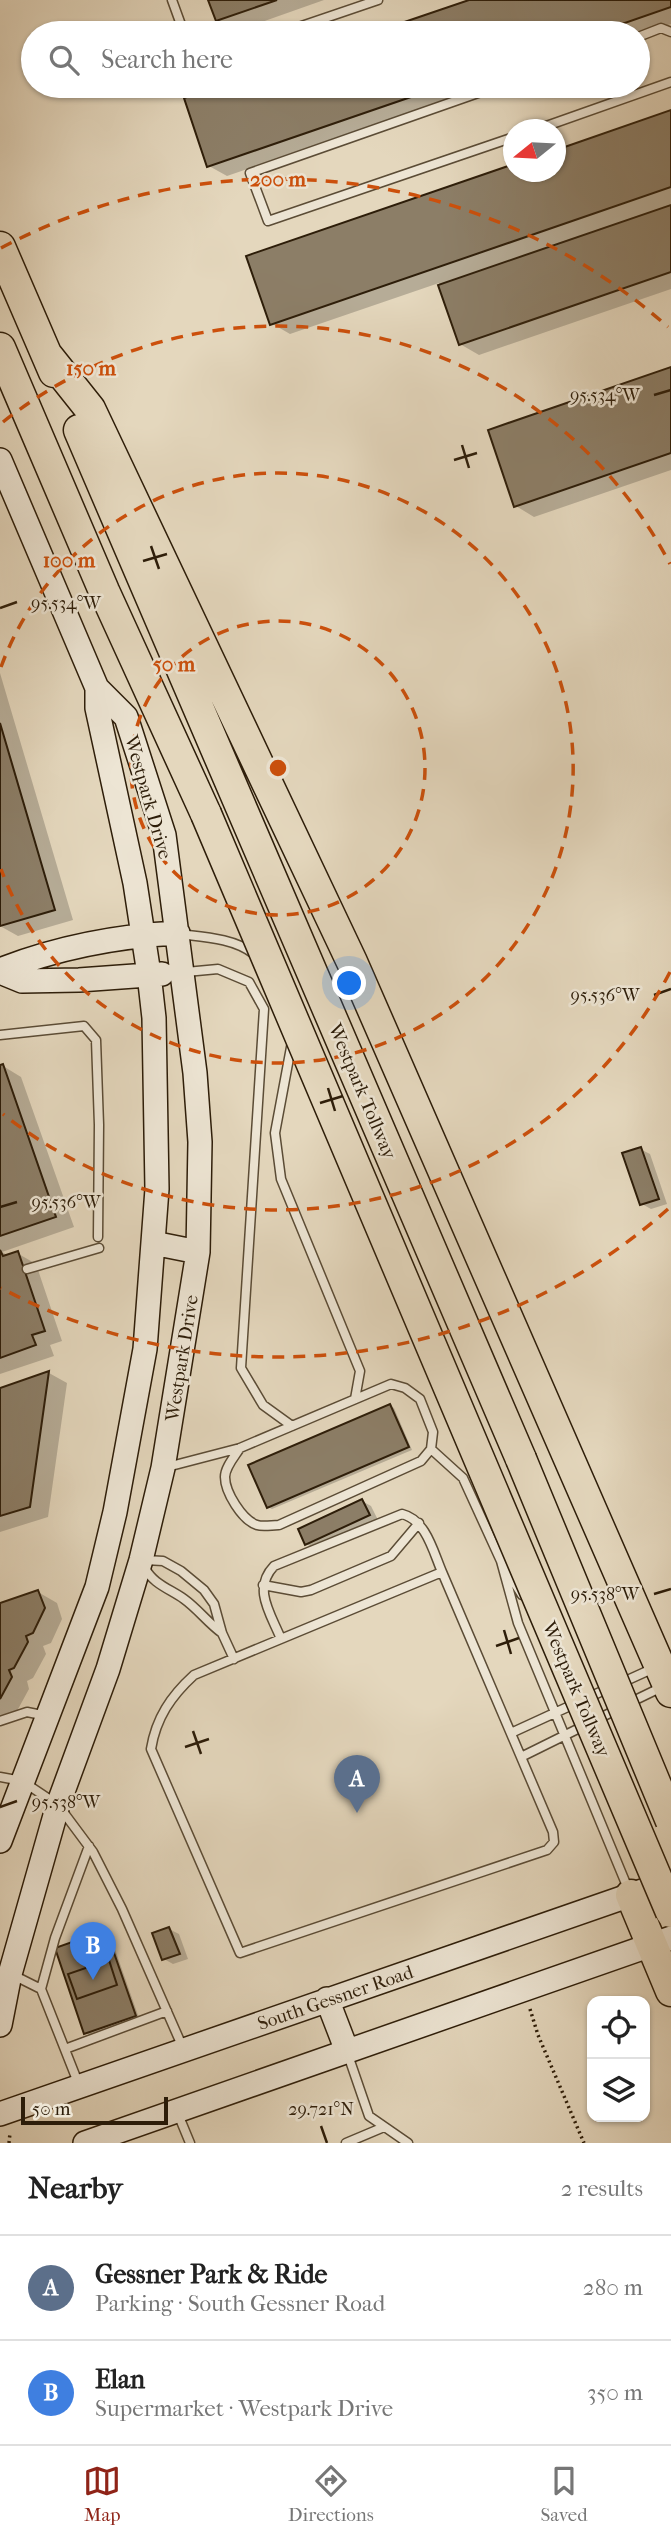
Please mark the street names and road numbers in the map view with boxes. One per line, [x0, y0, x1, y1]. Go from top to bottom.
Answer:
street label: Westpark Drive [120, 732, 176, 862]
street label: Westpark Tollway [323, 1020, 401, 1163]
street label: Westpark Drive [161, 1293, 203, 1424]
street label: Westpark Tollway [537, 1618, 615, 1761]
street label: South Gessner Road [255, 1961, 417, 2035]

